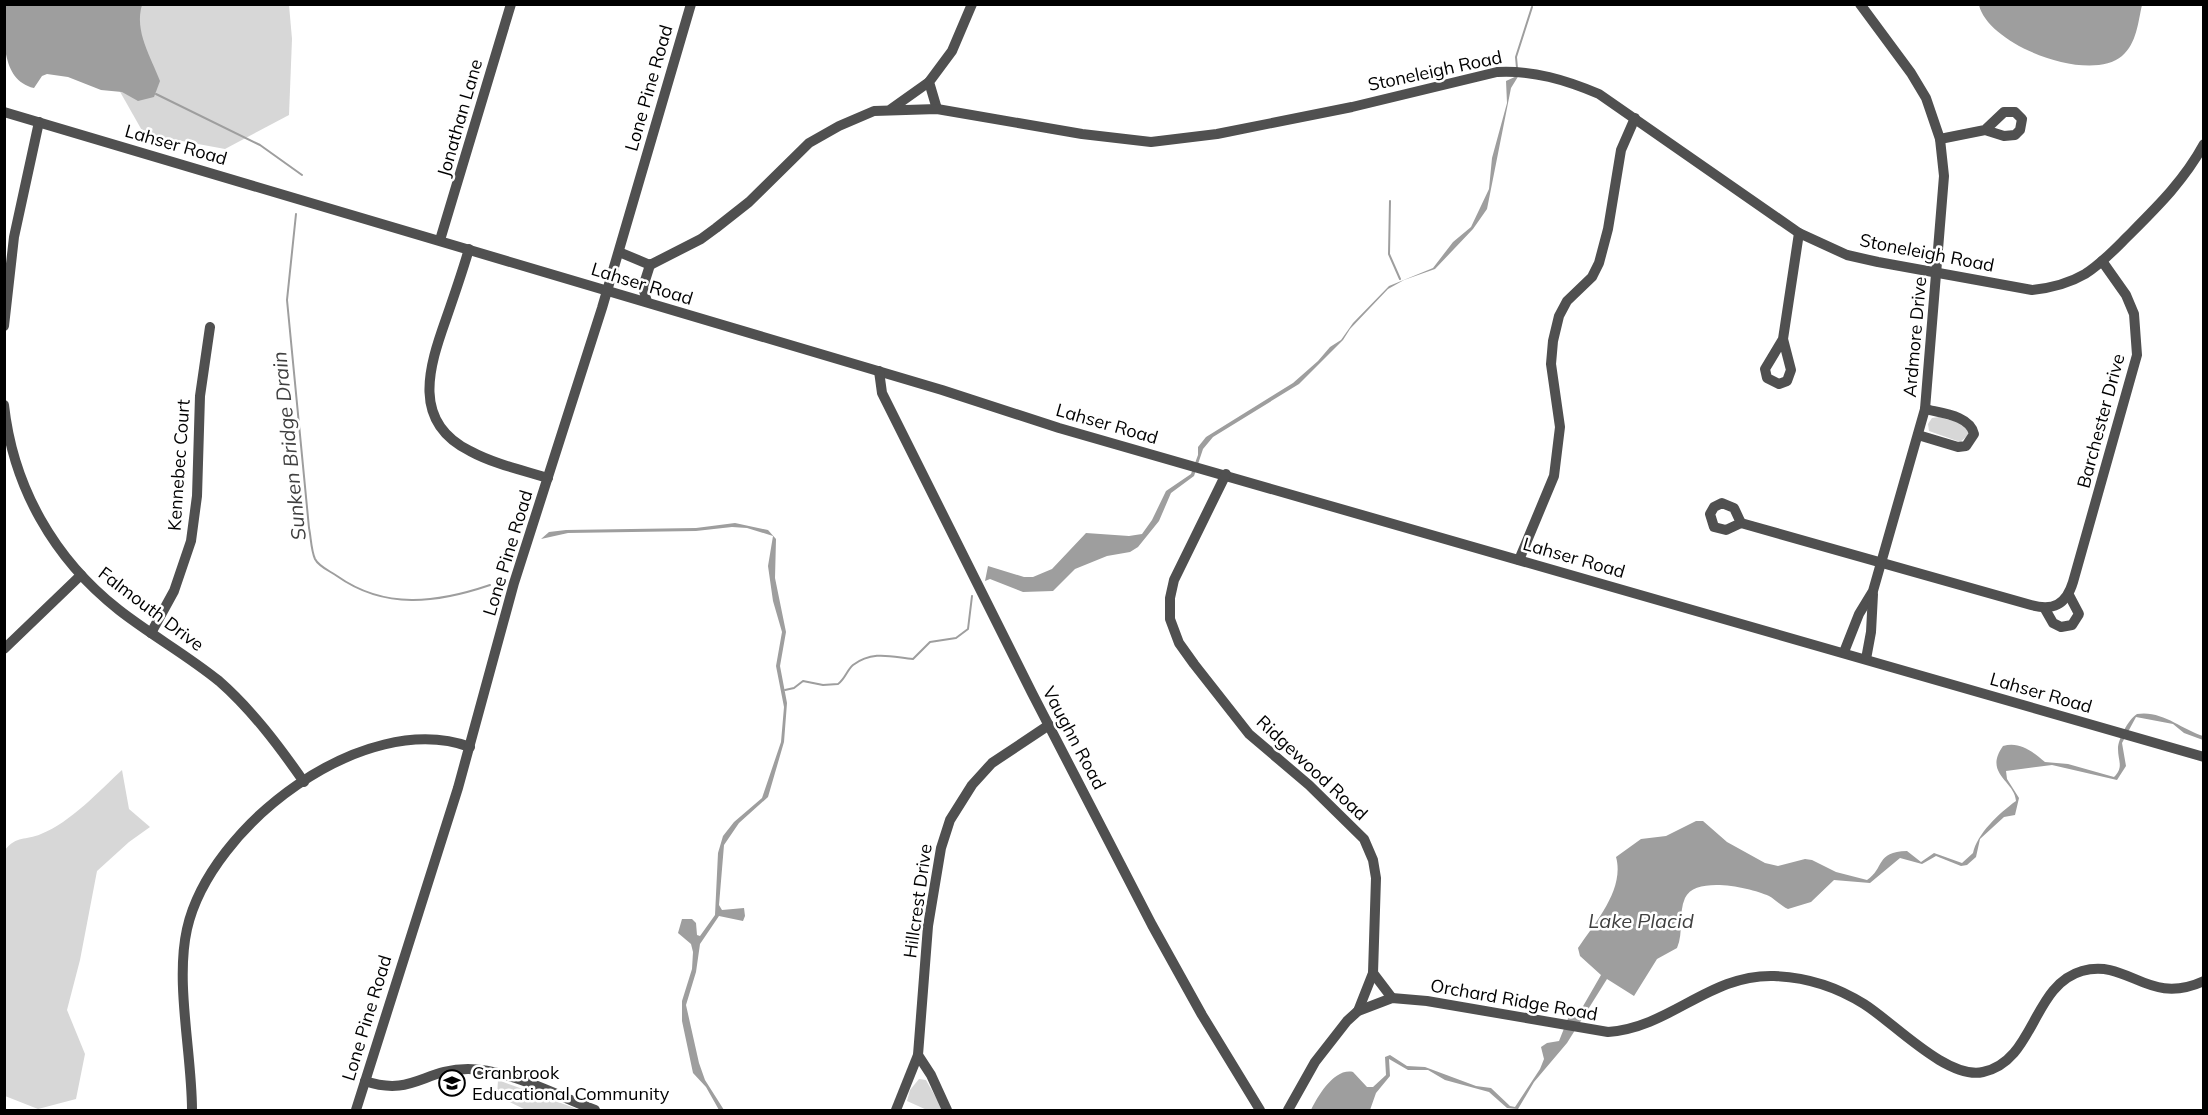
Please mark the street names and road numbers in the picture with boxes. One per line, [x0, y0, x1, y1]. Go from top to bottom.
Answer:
street label: Lone Pine Road [620, 22, 678, 154]
street label: Stoneleigh Road [1366, 45, 1504, 96]
street label: Jonathan Lane [432, 56, 487, 179]
street label: Lahser Road [122, 119, 230, 170]
street label: Stoneleigh Road [1858, 228, 1996, 277]
street label: Lahser Road [588, 257, 696, 310]
street label: Ardmore Drive [1898, 276, 1931, 398]
street label: Barchester Drive [2072, 351, 2130, 491]
street label: Kennebec Court [162, 398, 195, 531]
street label: Lahser Road [1053, 398, 1161, 449]
street label: Lone Pine Road [477, 487, 538, 618]
street label: Lahser Road [1520, 532, 1628, 583]
street label: Falmouth Drive [94, 561, 209, 656]
street label: Lahser Road [1987, 667, 2095, 718]
street label: Vaughn Road [1038, 682, 1111, 793]
street label: Ridgewood Road [1252, 710, 1373, 825]
street label: Hillcrest Drive [898, 842, 937, 960]
street label: Lone Pine Road [336, 952, 397, 1083]
street label: Orchard Ridge Road [1429, 973, 1600, 1026]

